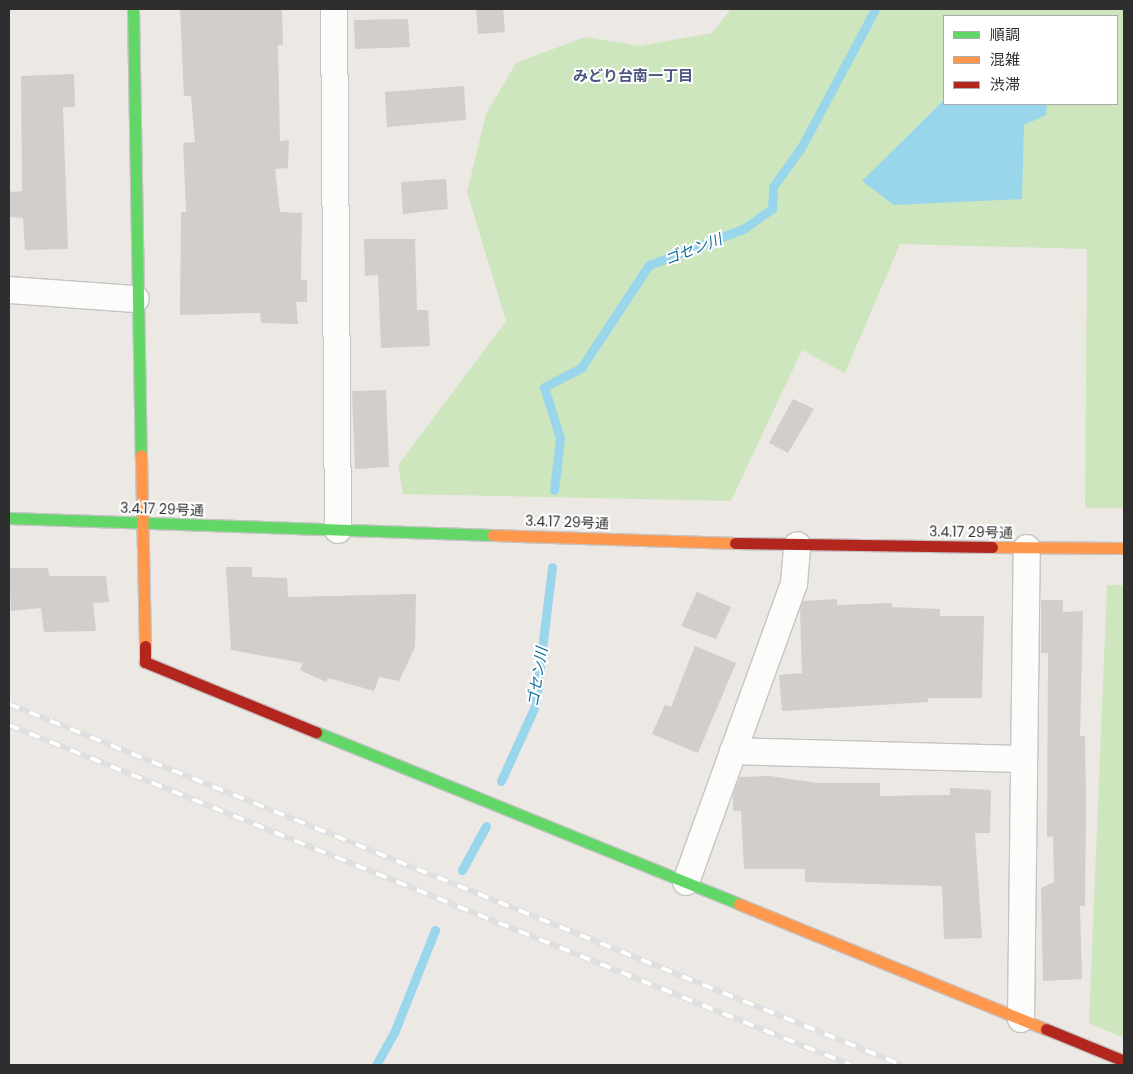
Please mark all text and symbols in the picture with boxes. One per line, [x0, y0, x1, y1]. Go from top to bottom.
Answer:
legend [943, 15, 1118, 105]
text: 順調 [990, 24, 1020, 45]
text: 混雑 [990, 49, 1020, 70]
district label: みどり台南一丁目 [573, 67, 693, 85]
text: 渋滞 [990, 74, 1020, 95]
water label: ゴセン川 [662, 230, 724, 268]
street label: 3.4.17 29号通 [120, 499, 204, 519]
street label: 3.4.17 29号通 [525, 512, 609, 532]
street label: 3.4.17 29号通 [929, 523, 1013, 541]
water label: ゴセン川 [523, 646, 551, 708]

